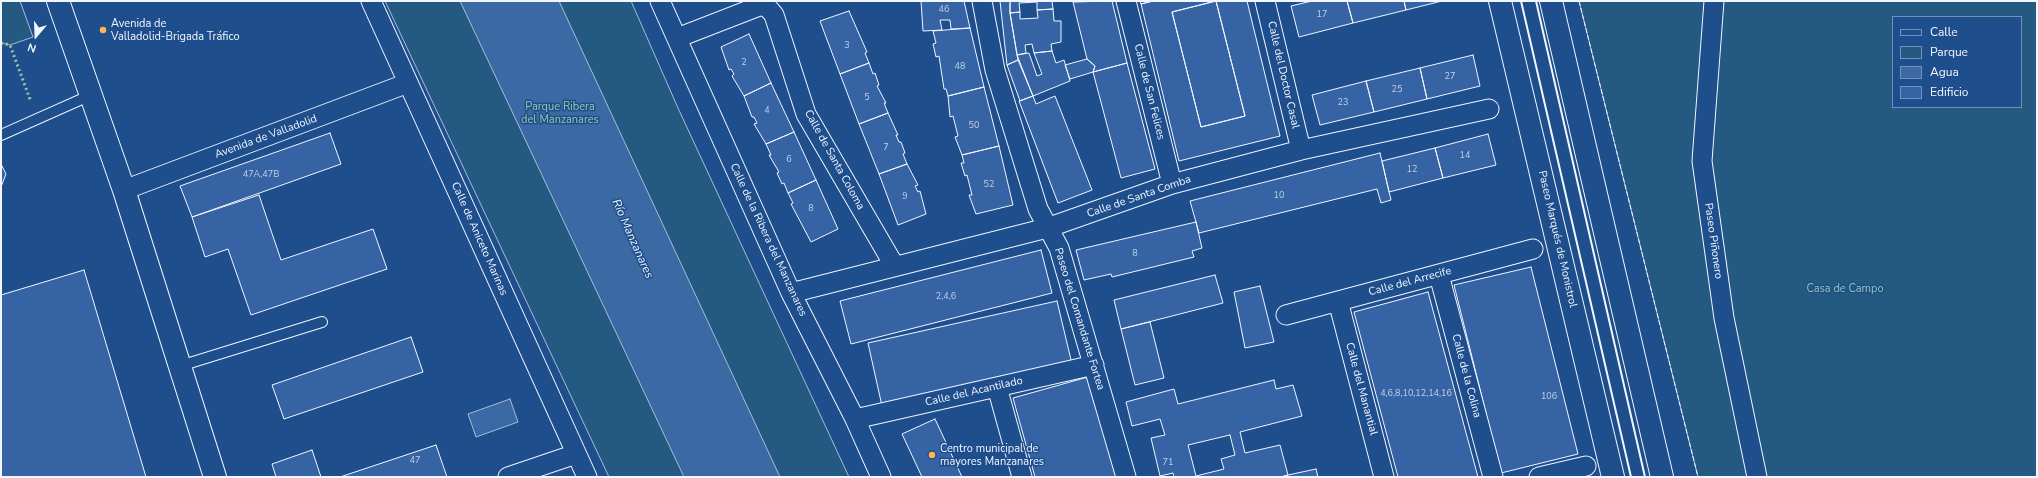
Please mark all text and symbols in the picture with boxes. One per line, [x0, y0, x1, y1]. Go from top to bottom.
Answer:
house number: 46 [939, 5, 949, 15]
house number: 17 [1317, 10, 1327, 20]
north arrow [16, 16, 56, 56]
legend [1892, 16, 2022, 108]
place label: Avenida de Valladolid-Brigada Tráfico [111, 17, 240, 43]
street label: Calle del Doctor Casal [1264, 20, 1302, 130]
text: Calle [1930, 24, 1958, 40]
marker: Avenida de Valladolid-Brigada Tráfico [98, 25, 108, 35]
text: N [26, 39, 38, 56]
house number: 3 [844, 41, 850, 51]
street label: Calle de San Felices [1131, 43, 1167, 141]
text: Parque [1930, 44, 1968, 60]
house number: 2 [741, 58, 747, 68]
house number: 48 [955, 62, 965, 72]
text: Agua [1930, 64, 1959, 80]
house number: 27 [1445, 72, 1455, 82]
text: Edificio [1930, 84, 1968, 100]
house number: 25 [1392, 85, 1402, 95]
house number: 5 [864, 93, 870, 103]
house number: 23 [1338, 98, 1348, 108]
park label: Parque Ribera del Manzanares [521, 100, 599, 126]
house number: 4 [764, 106, 770, 116]
street label: Calle de Santa Coloma [801, 108, 867, 212]
street label: Avenida de Valladolid [213, 112, 319, 162]
house number: 50 [969, 121, 979, 131]
house number: 7 [883, 143, 889, 153]
house number: 14 [1460, 151, 1470, 161]
house number: 6 [786, 155, 792, 165]
street label: Calle de la Ribera del Manzanares [727, 161, 809, 319]
house number: 12 [1407, 165, 1417, 175]
street label: Paseo Marqués de Monistrol [1535, 169, 1579, 309]
house number: 47A,47B [243, 170, 279, 180]
street label: Calle de Santa Comba [1085, 173, 1193, 221]
street label: Calle de Aniceto Marinas [448, 180, 510, 298]
house number: 52 [984, 180, 994, 190]
house number: 10 [1274, 191, 1284, 201]
house number: 9 [902, 192, 908, 202]
water label: Río Manzanares [608, 197, 656, 281]
street label: Paseo Piñonero [1701, 202, 1725, 280]
house number: 8 [808, 204, 814, 214]
street label: Paseo del Comandante Fortea [1051, 246, 1107, 392]
house number: 8 [1132, 249, 1138, 259]
street label: Calle del Arrecife [1367, 265, 1453, 299]
park label: Casa de Campo [1806, 282, 1884, 296]
house number: 2,4,6 [936, 292, 956, 302]
street label: Calle de la Colina [1448, 333, 1484, 419]
street label: Calle del Manantial [1342, 341, 1380, 437]
street label: Calle del Acantilado [924, 374, 1024, 410]
house number: 4,6,8,10,12,14,16 [1380, 389, 1452, 399]
house number: 106 [1541, 392, 1557, 402]
place label: Centro municipal de mayores Manzanares [940, 442, 1044, 468]
marker: Centro municipal de mayores Manzanares [927, 450, 937, 460]
house number: 47 [410, 456, 420, 466]
house number: 71 [1163, 458, 1173, 468]

